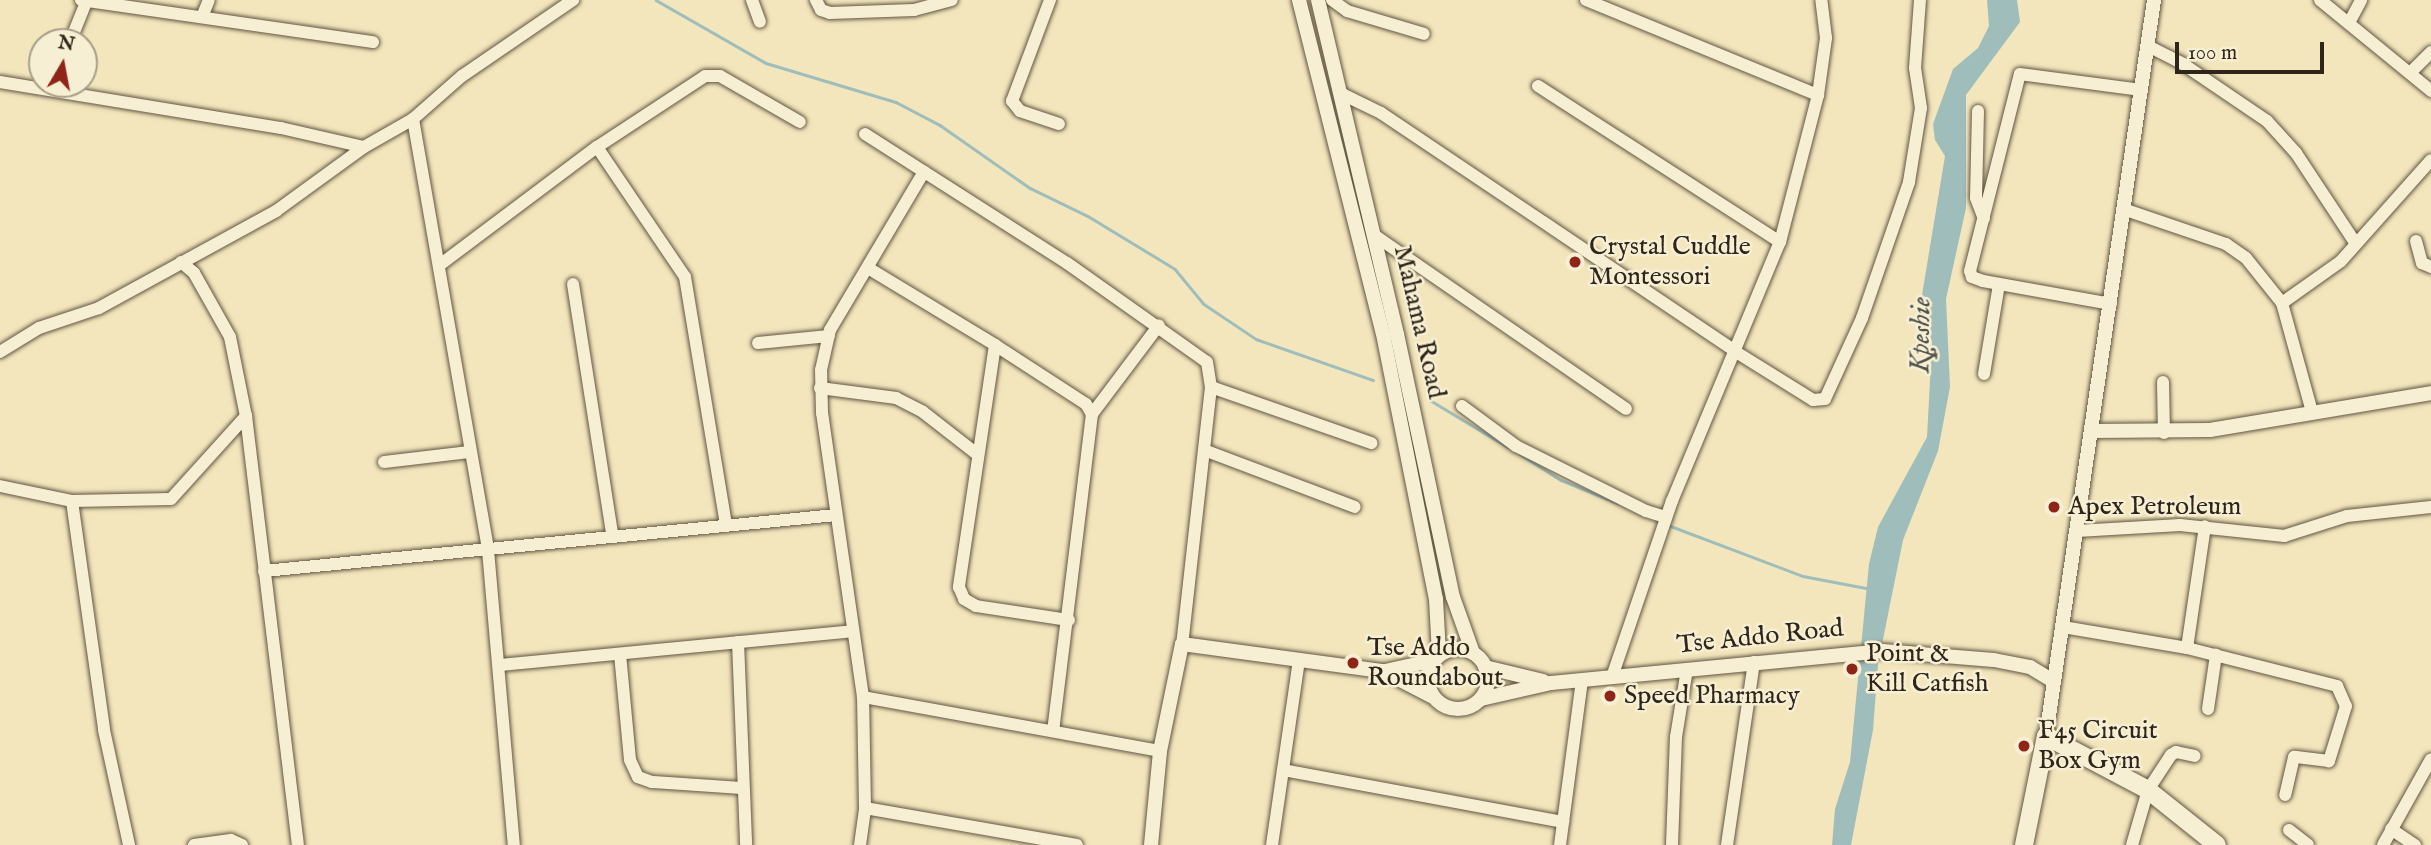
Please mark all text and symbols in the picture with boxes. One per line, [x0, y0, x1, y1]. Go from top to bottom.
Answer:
north arrow [28, 28, 98, 98]
scale bar [2179, 28, 2328, 72]
text: N [56, 31, 76, 58]
text: 100 m [2188, 40, 2237, 67]
place label: Crystal Cuddle Montessori [1589, 231, 1751, 292]
street label: Mahama Road [1386, 242, 1452, 402]
marker: Crystal Cuddle Montessori [1567, 254, 1583, 270]
water label: Kpeshie [1905, 297, 1939, 373]
place label: Apex Petroleum [2068, 491, 2241, 523]
marker: Apex Petroleum [2046, 499, 2062, 515]
street label: Tse Addo Road [1675, 613, 1845, 661]
place label: Tse Addo Roundabout [1367, 632, 1503, 694]
place label: Point & Kill Catfish [1866, 638, 1989, 700]
marker: Tse Addo Roundabout [1345, 655, 1361, 671]
marker: Point & Kill Catfish [1844, 661, 1860, 677]
place label: Speed Pharmacy [1624, 680, 1800, 712]
marker: Speed Pharmacy [1602, 688, 1618, 704]
place label: F45 Circuit Box Gym [2038, 715, 2158, 776]
marker: F45 Circuit Box Gym [2016, 738, 2032, 754]

